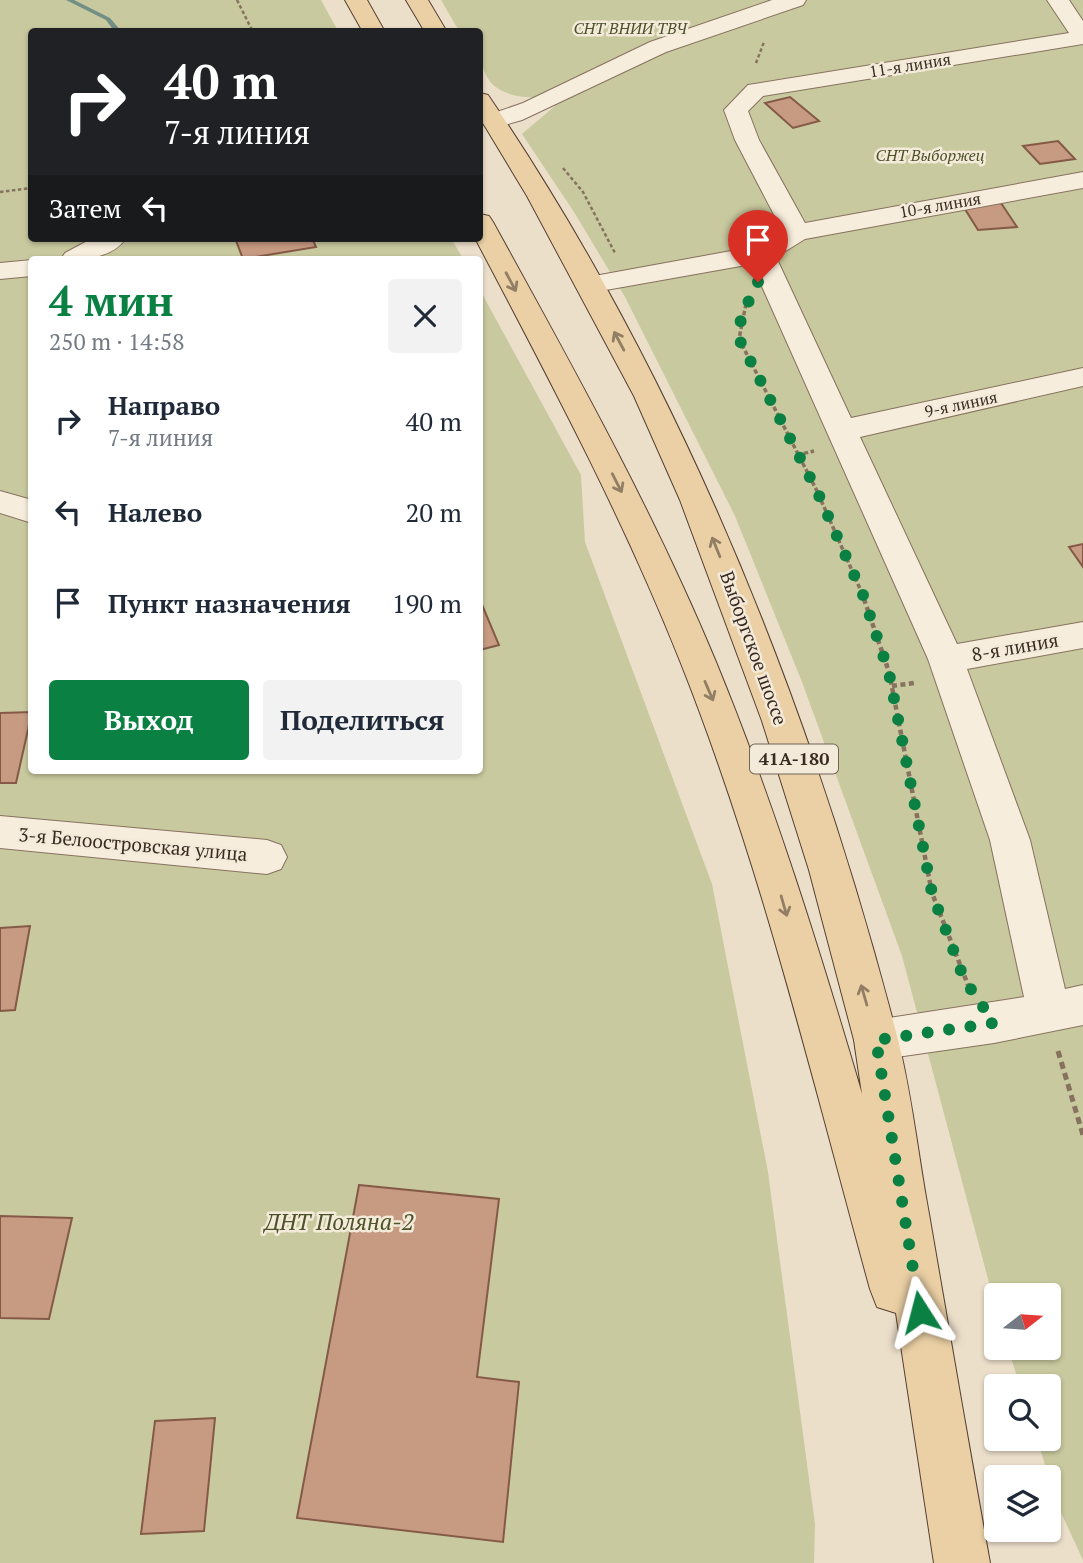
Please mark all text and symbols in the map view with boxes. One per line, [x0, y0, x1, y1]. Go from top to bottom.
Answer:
park label: СНТ ВНИИ ТВЧ [573, 17, 689, 39]
text: 40 m [164, 48, 278, 113]
street label: 11-я линия [868, 48, 952, 82]
icon: right [49, 56, 140, 147]
text: 7-я линия [164, 111, 310, 153]
park label: СНТ Выборжец [875, 144, 985, 166]
street label: 10-я линия [897, 187, 983, 223]
icon: left [136, 189, 174, 227]
text: Затем [49, 191, 122, 225]
pin [728, 210, 788, 282]
icon: arrive [739, 221, 777, 259]
one-way arrow [505, 271, 519, 292]
text: 4 мин [49, 272, 174, 328]
button: close [388, 279, 462, 353]
text: 250 m · 14:58 [49, 326, 184, 357]
one-way arrow [612, 331, 626, 352]
street label: 9-я линия [923, 386, 999, 422]
text: Направо [108, 388, 220, 422]
icon: right [49, 402, 87, 440]
text: 40 m [406, 404, 462, 438]
text: 7-я линия [108, 422, 213, 453]
one-way arrow [611, 472, 625, 493]
icon: left [49, 493, 87, 531]
text: Налево [108, 495, 202, 529]
text: 20 m [406, 495, 462, 529]
one-way arrow [708, 537, 721, 558]
street label: Выборгское шоссе [715, 567, 794, 728]
icon: arrive [49, 584, 87, 622]
text: Пункт назначения [108, 586, 351, 620]
text: 190 m [392, 586, 462, 620]
street label: 8-я линия [970, 627, 1060, 666]
button: Выход [49, 680, 249, 760]
button: Поделиться [263, 680, 462, 760]
one-way arrow [703, 680, 716, 702]
road number: 41А-180 [750, 744, 838, 774]
street label: 3-я Белоостровская улица [17, 821, 249, 866]
one-way arrow [778, 895, 791, 917]
one-way arrow [857, 985, 870, 1007]
park label: ДНТ Поляна-2 [262, 1206, 414, 1237]
position arrow [883, 1275, 957, 1349]
north arrow [984, 1283, 1060, 1360]
map controls [984, 1283, 1061, 1542]
button: search [984, 1374, 1061, 1451]
button: layers [984, 1465, 1061, 1542]

